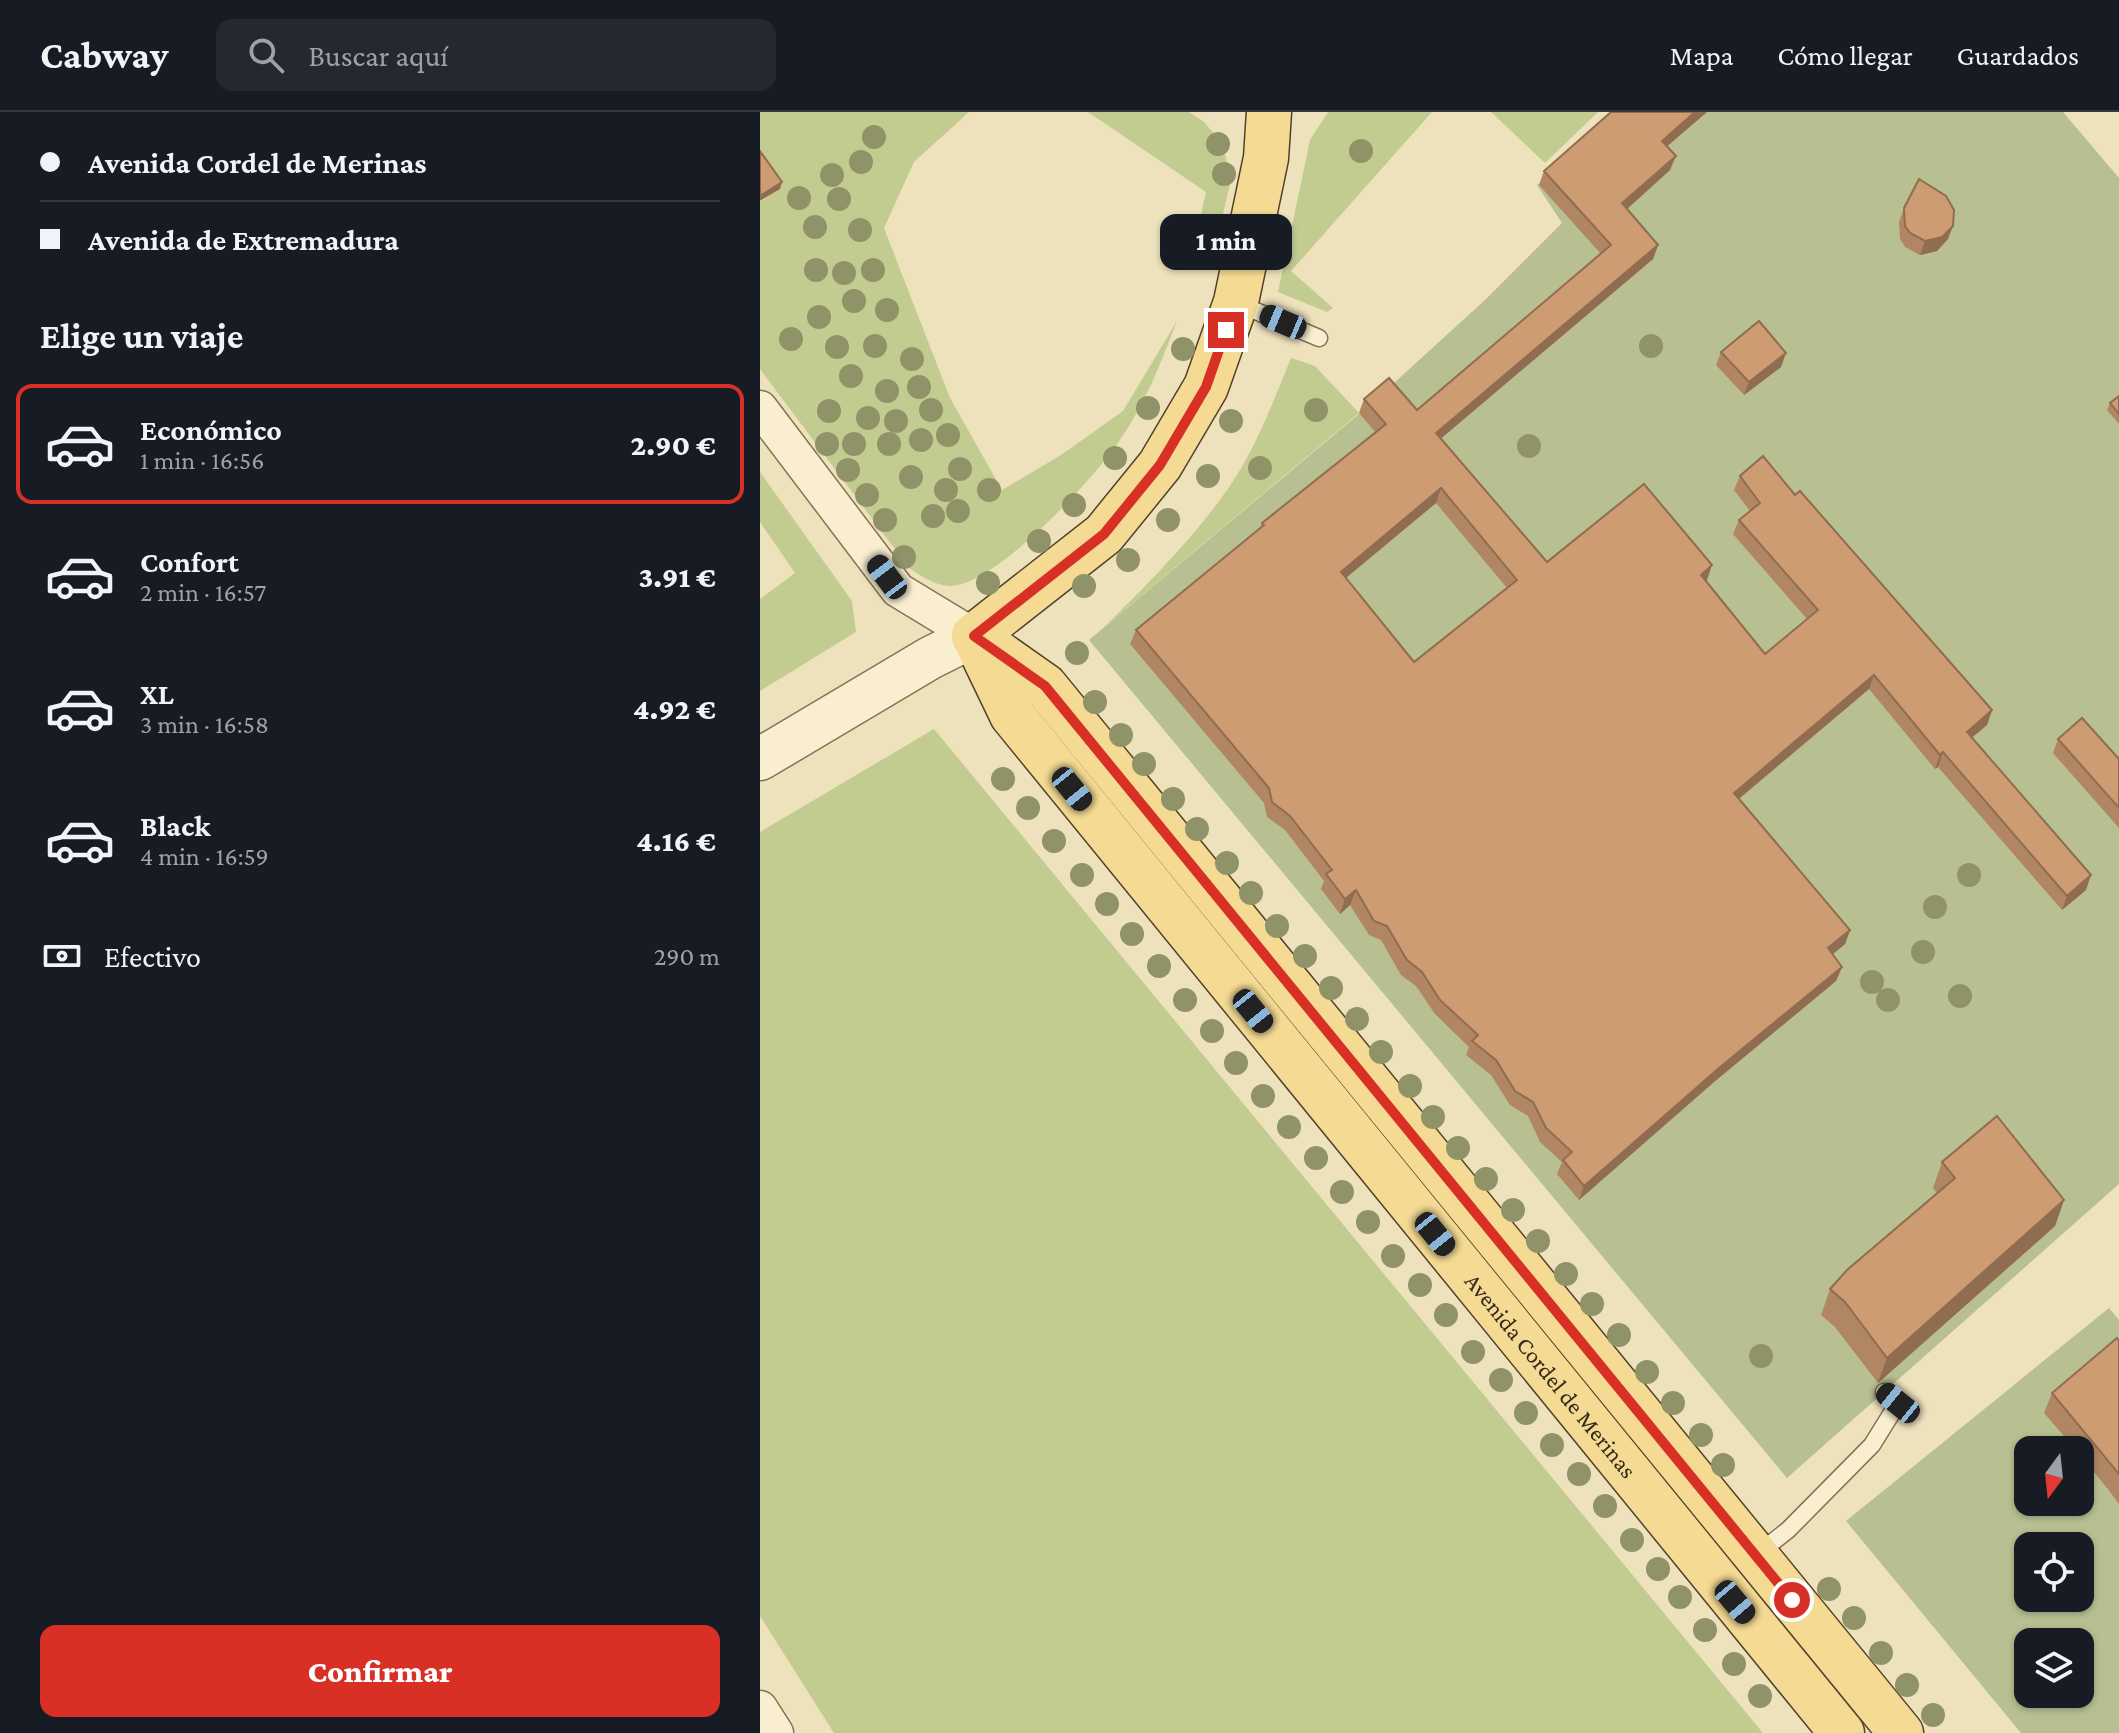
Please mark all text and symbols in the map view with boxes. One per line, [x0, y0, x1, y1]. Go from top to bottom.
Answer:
search box [216, 19, 776, 91]
icon: search [244, 33, 288, 77]
text: Cabway [40, 34, 168, 76]
text: Buscar aquí [308, 39, 448, 72]
text: Mapa [1670, 40, 1734, 71]
text: Cómo llegar [1778, 40, 1913, 71]
text: Guardados [1957, 40, 2079, 71]
text: Avenida Cordel de Merinas [88, 146, 427, 179]
callout: 1 min [1160, 214, 1292, 270]
text: Avenida de Extremadura [88, 223, 399, 256]
text: 1 min [1196, 227, 1256, 256]
car [1256, 302, 1310, 342]
route end [1208, 312, 1244, 348]
text: Elige un viaje [40, 316, 243, 356]
icon: car [44, 408, 116, 480]
text: Económico [140, 413, 282, 446]
text: 2.90 € [630, 428, 716, 461]
text: 1 min · 16:56 [140, 446, 264, 475]
icon: car [44, 540, 116, 612]
text: Confort [140, 545, 239, 578]
car [863, 551, 911, 603]
text: 3.91 € [638, 560, 716, 593]
text: 2 min · 16:57 [140, 578, 266, 607]
icon: car [44, 672, 116, 744]
text: XL [140, 677, 174, 710]
text: 4.92 € [633, 692, 716, 725]
text: 3 min · 16:58 [140, 710, 269, 739]
car [1048, 763, 1096, 815]
icon: car [44, 804, 116, 876]
text: Black [140, 809, 211, 842]
text: 4.16 € [636, 824, 716, 857]
text: 4 min · 16:59 [140, 842, 269, 871]
icon: cash [40, 934, 84, 978]
text: Efectivo [104, 940, 201, 973]
text: 290 m [654, 942, 720, 971]
car [1229, 985, 1277, 1037]
car [1411, 1208, 1459, 1260]
street label: Avenida Cordel de Merinas [1460, 1268, 1643, 1483]
car [1872, 1379, 1924, 1427]
north arrow [2014, 1436, 2094, 1516]
map controls [2014, 1436, 2094, 1708]
button: locate [2014, 1532, 2094, 1612]
car [1710, 1576, 1760, 1628]
route start [1774, 1582, 1810, 1618]
button: Confirmar [40, 1625, 720, 1717]
button: layers [2014, 1628, 2094, 1708]

